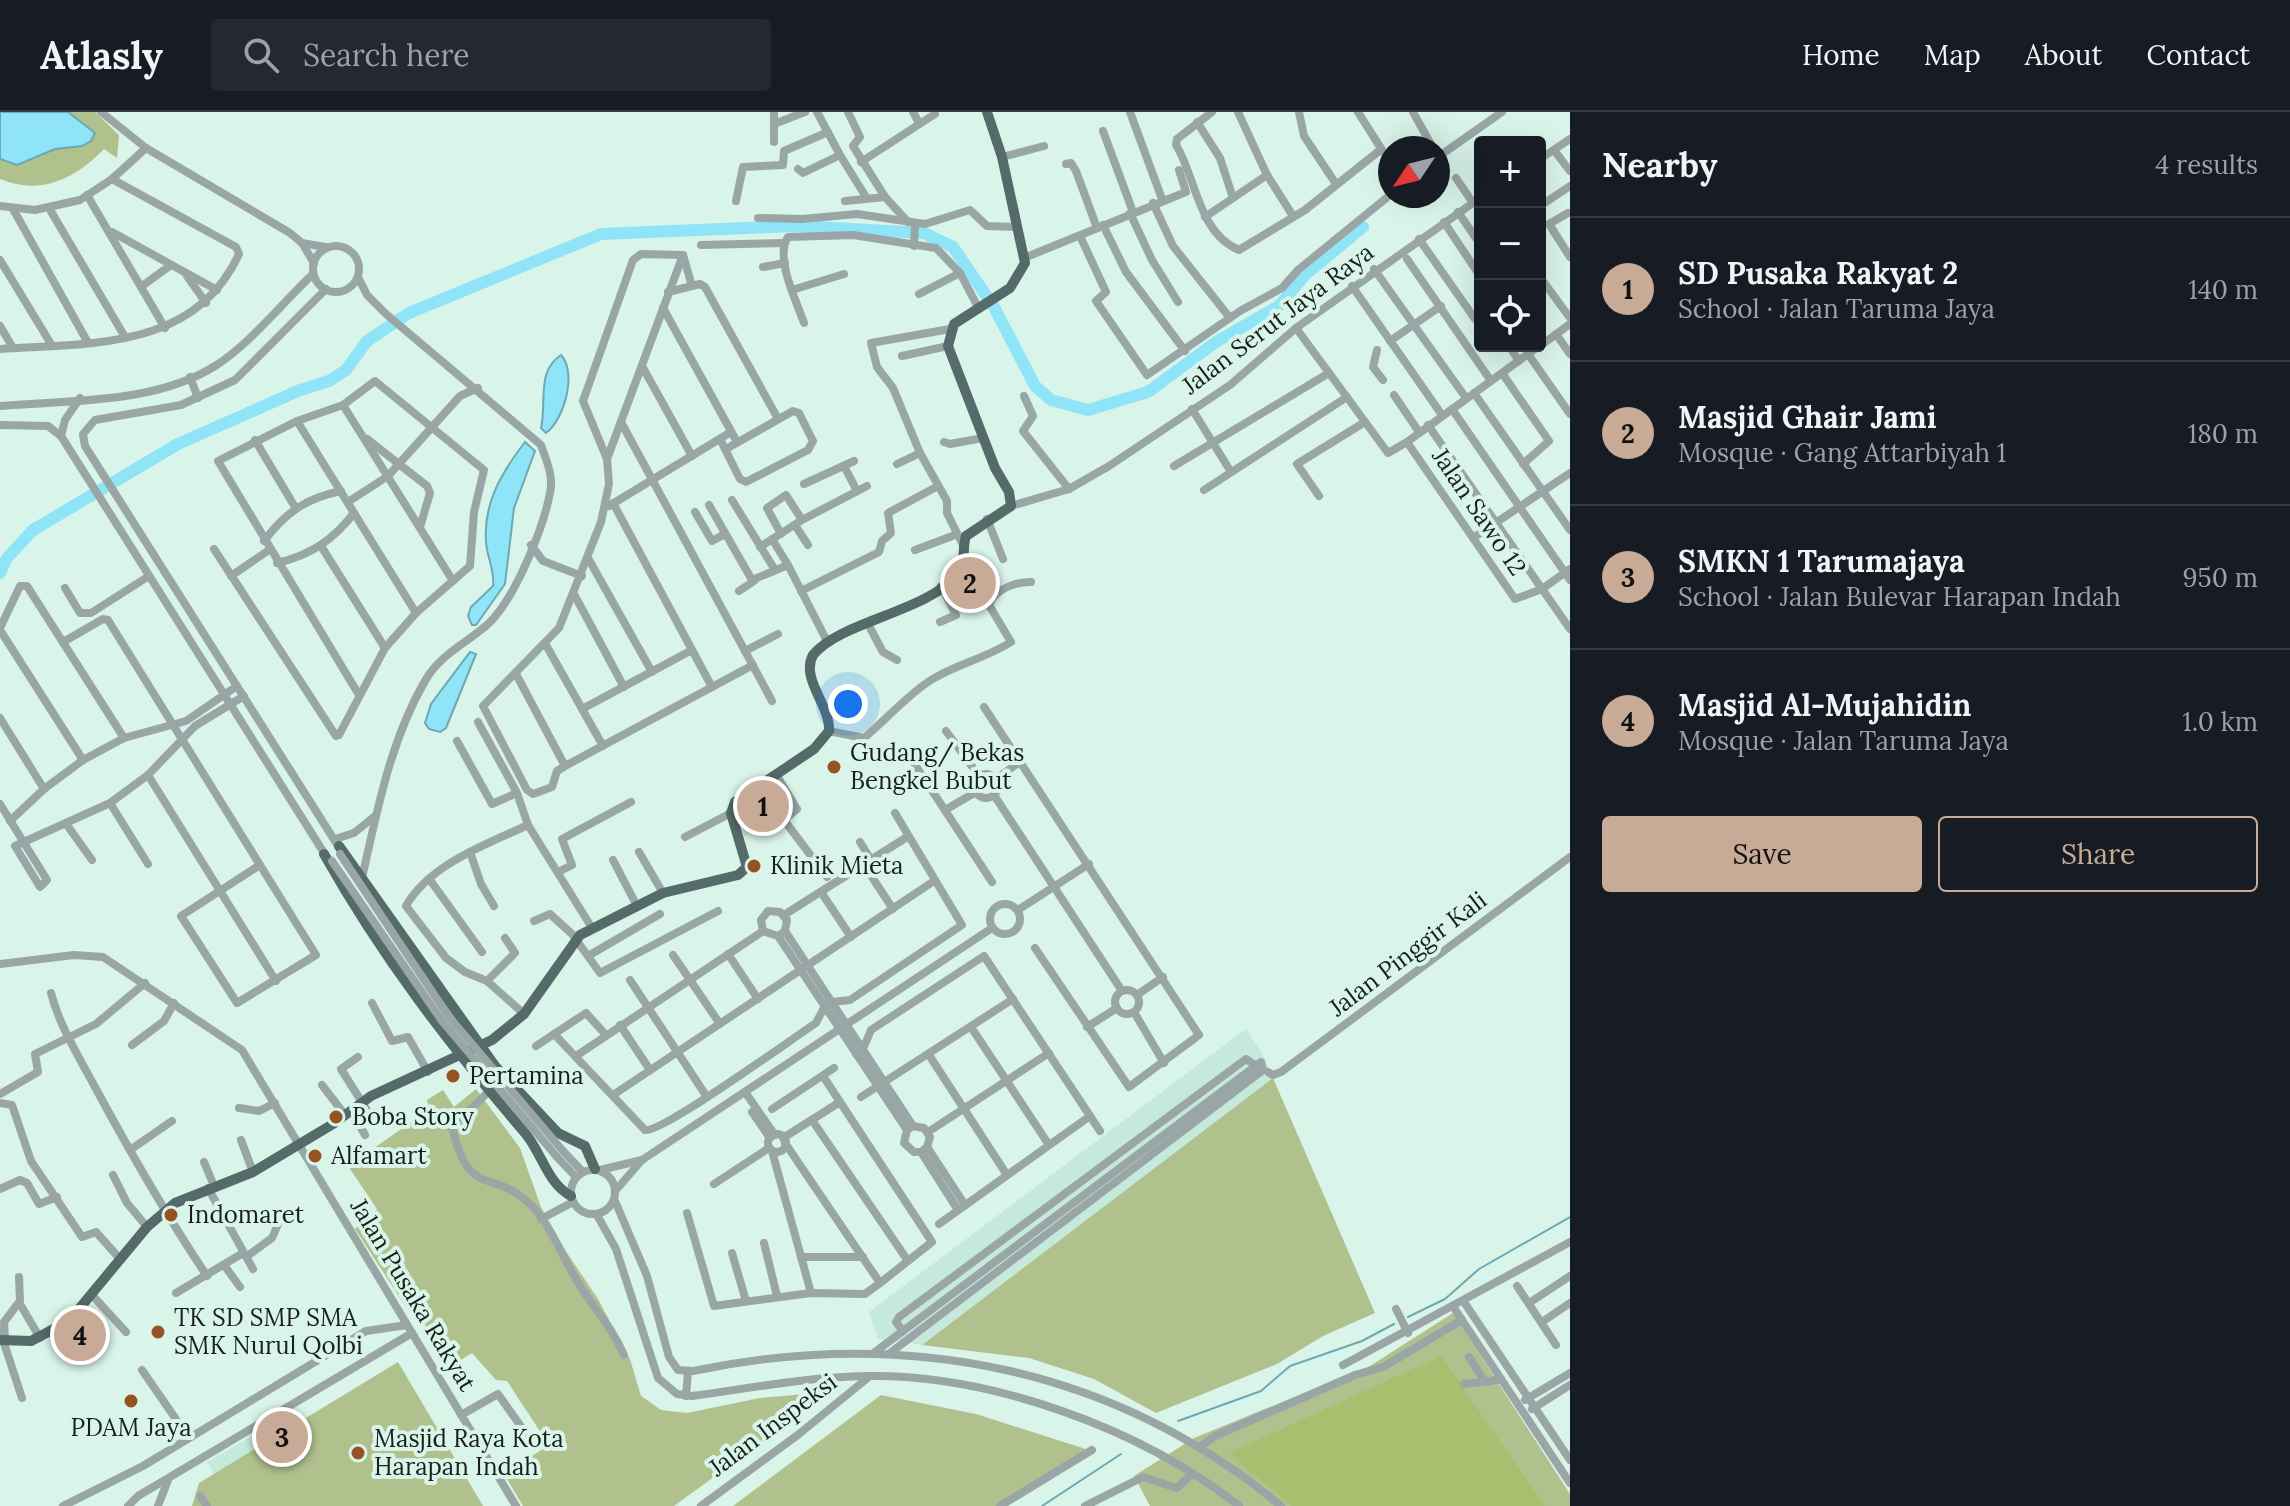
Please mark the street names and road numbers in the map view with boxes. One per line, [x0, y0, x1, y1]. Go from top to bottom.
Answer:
street label: Jalan Serut Jaya Raya [1175, 236, 1380, 401]
street label: Jalan Sawo 12 [1425, 441, 1533, 581]
street label: Jalan Pinggir Kali [1322, 884, 1493, 1024]
street label: Jalan Pusaka Rakyat [343, 1192, 484, 1397]
street label: Jalan Inspeksi [702, 1366, 843, 1483]

